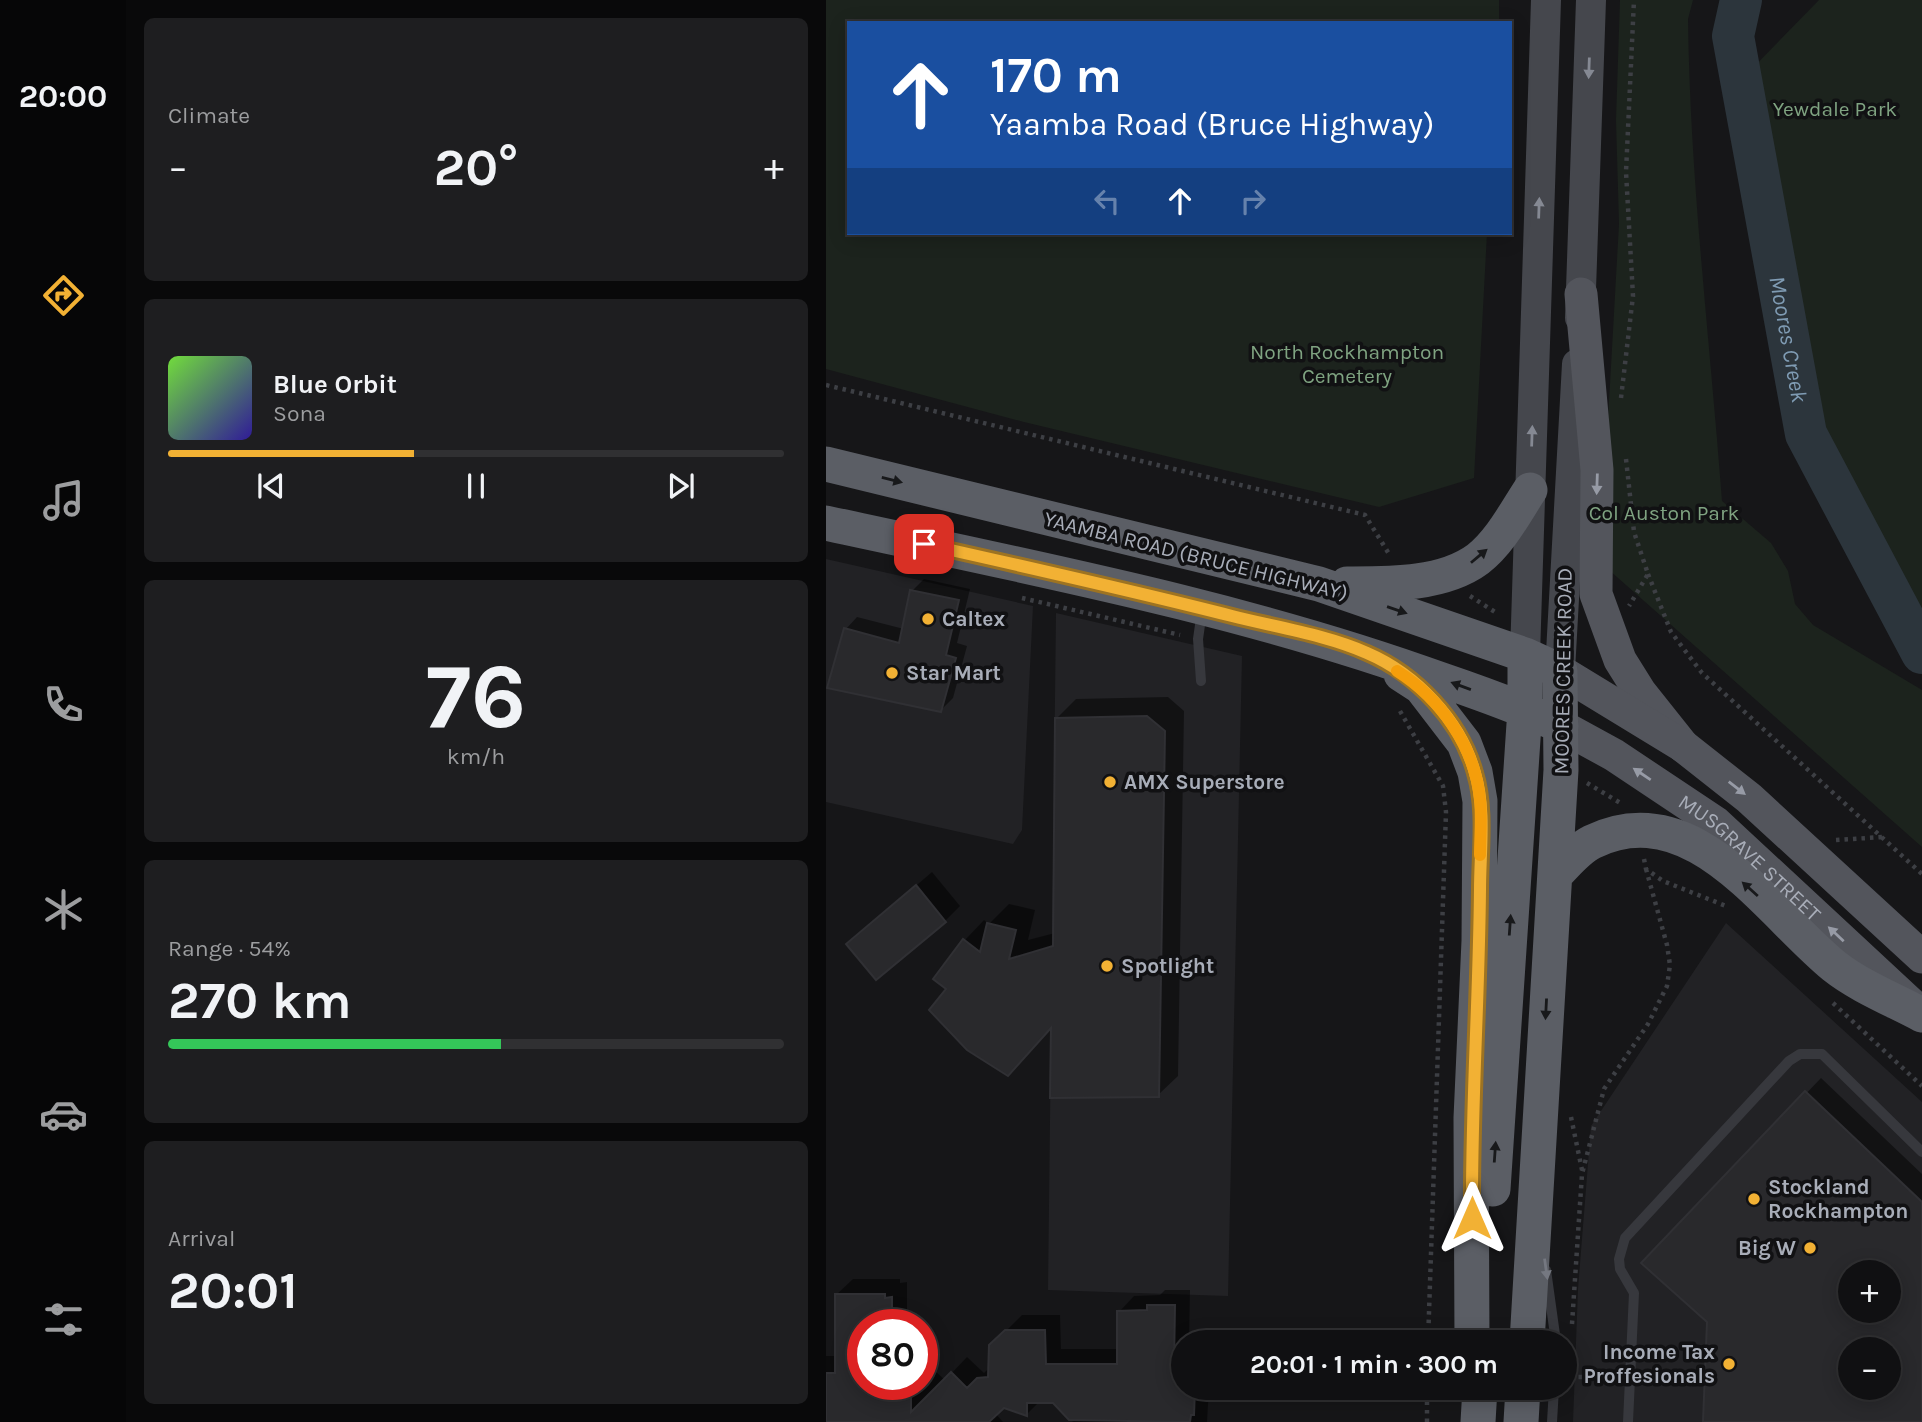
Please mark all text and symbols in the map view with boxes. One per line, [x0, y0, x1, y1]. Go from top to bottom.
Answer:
text: 170 m [990, 47, 1122, 104]
icon: ahead [875, 49, 966, 140]
one-way arrow [1583, 57, 1594, 79]
text: 20:00 [19, 78, 107, 115]
park label: Yewdale Park [1773, 97, 1897, 121]
text: Climate [168, 102, 250, 129]
text: Yaamba Road (Bruce Highway) [990, 106, 1434, 143]
text: 20° [434, 137, 518, 198]
text: − [168, 145, 188, 190]
text: + [764, 145, 784, 190]
icon: left [1088, 182, 1126, 220]
icon: ahead [1161, 182, 1199, 220]
icon: right [1234, 182, 1272, 220]
one-way arrow [1533, 197, 1544, 219]
icon: directions [39, 271, 88, 320]
water label: Moores Creek [1763, 274, 1813, 405]
park label: North Rockhampton Cemetery [1250, 340, 1444, 388]
text: Blue Orbit [273, 369, 397, 400]
text: Sona [273, 400, 326, 427]
one-way arrow [1526, 425, 1537, 447]
icon: previous [252, 467, 290, 505]
icon: pause [457, 467, 495, 505]
icon: next [662, 467, 700, 505]
one-way arrow [1591, 473, 1602, 495]
one-way arrow [881, 475, 903, 486]
icon: music [39, 476, 88, 525]
park label: Col Auston Park [1589, 501, 1739, 525]
street label: YAAMBA ROAD (BRUCE HIGHWAY) [1042, 507, 1350, 605]
pin [894, 514, 954, 574]
icon: arrive [905, 525, 943, 563]
one-way arrow [1470, 548, 1488, 564]
street label: MOORES CREEK ROAD [1549, 567, 1577, 775]
one-way arrow [1386, 606, 1407, 616]
place label: Caltex [942, 607, 1005, 631]
marker: Caltex [920, 611, 936, 627]
text: 76 [426, 644, 526, 750]
place label: Star Mart [906, 661, 1001, 685]
marker: Star Mart [884, 665, 900, 681]
icon: phone [39, 680, 88, 729]
one-way arrow [1450, 681, 1471, 692]
text: km/h [447, 743, 505, 770]
one-way arrow [1632, 767, 1652, 780]
place label: AMX Superstore [1124, 770, 1285, 794]
marker: AMX Superstore [1102, 774, 1118, 790]
one-way arrow [1728, 781, 1746, 795]
street label: MUSGRAVE STREET [1674, 789, 1826, 926]
one-way arrow [1742, 881, 1759, 897]
icon: climate [39, 885, 88, 934]
one-way arrow [1504, 914, 1515, 936]
one-way arrow [1827, 926, 1845, 942]
text: Range · 54% [168, 935, 291, 962]
place label: Spotlight [1121, 954, 1214, 978]
marker: Spotlight [1099, 958, 1115, 974]
text: 270 km [168, 970, 351, 1031]
one-way arrow [1540, 998, 1551, 1020]
icon: car [39, 1090, 88, 1139]
one-way arrow [1490, 1141, 1501, 1163]
place label: Stockland Rockhampton [1768, 1175, 1908, 1223]
position arrow [1435, 1181, 1509, 1255]
marker: Stockland Rockhampton [1746, 1191, 1762, 1207]
text: Arrival [168, 1225, 235, 1252]
place label: Big W [1738, 1236, 1796, 1260]
marker: Big W [1802, 1240, 1818, 1256]
one-way arrow [1541, 1258, 1552, 1280]
text: 20:01 [168, 1260, 298, 1321]
map controls [1838, 1260, 1901, 1400]
button: + [1838, 1260, 1901, 1323]
icon: filters [39, 1295, 88, 1344]
speed limit sign: 80 [847, 1309, 938, 1400]
button: − [1838, 1337, 1901, 1400]
place label: Income Tax Proffesionals [1583, 1340, 1715, 1388]
text: 20:01 · 1 min · 300 m [1250, 1349, 1498, 1380]
marker: Income Tax Proffesionals [1721, 1356, 1737, 1372]

